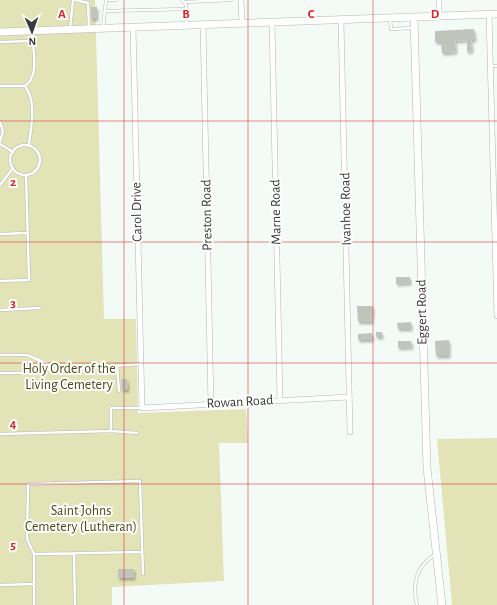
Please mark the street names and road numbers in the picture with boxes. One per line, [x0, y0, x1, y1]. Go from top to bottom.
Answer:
street label: Ivanhoe Road [338, 172, 354, 246]
street label: Preston Road [199, 179, 215, 251]
street label: Marne Road [268, 179, 284, 245]
street label: Carol Drive [129, 182, 145, 242]
street label: Eggert Road [414, 279, 430, 345]
street label: Rowan Road [206, 393, 274, 411]

